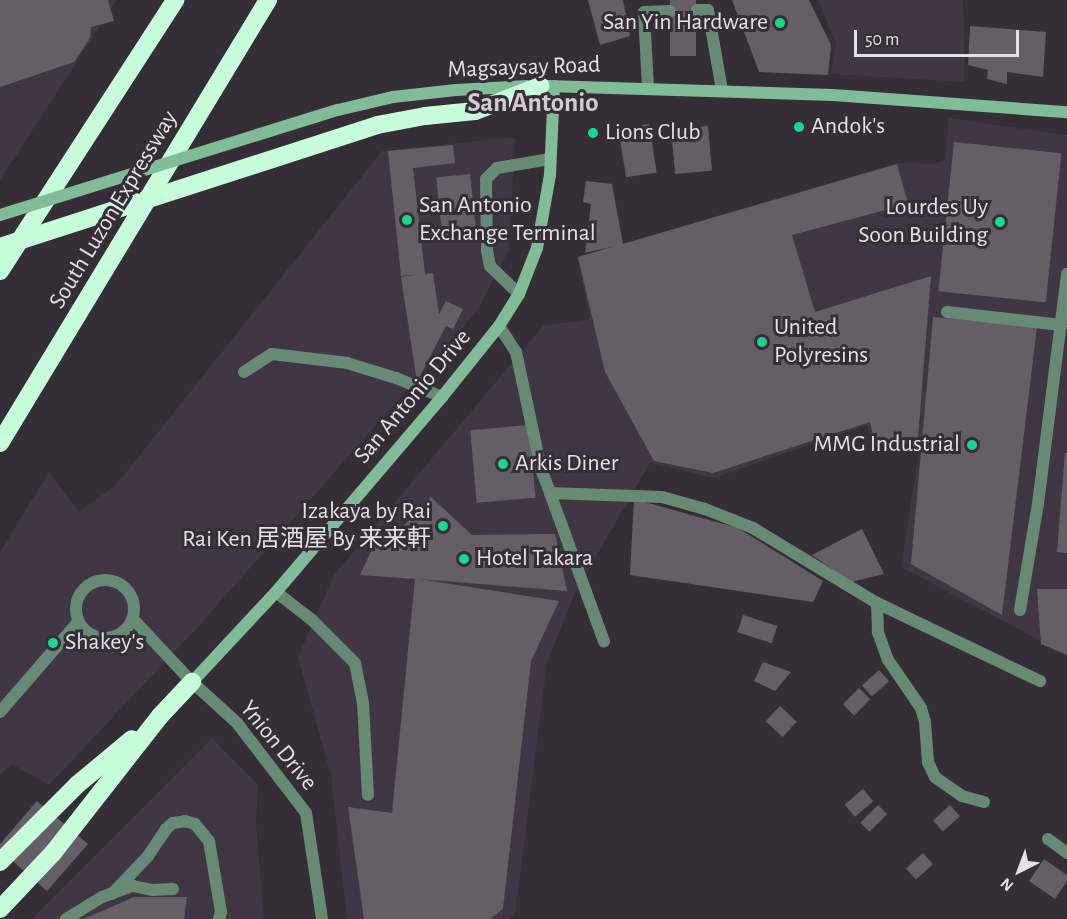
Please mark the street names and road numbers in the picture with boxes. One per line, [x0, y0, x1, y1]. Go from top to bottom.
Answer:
street label: Magsaysay Road [447, 51, 601, 85]
street label: South Luzon Expressway [43, 106, 185, 314]
street label: San Antonio Drive [348, 324, 478, 470]
street label: Ynion Drive [233, 695, 323, 797]

